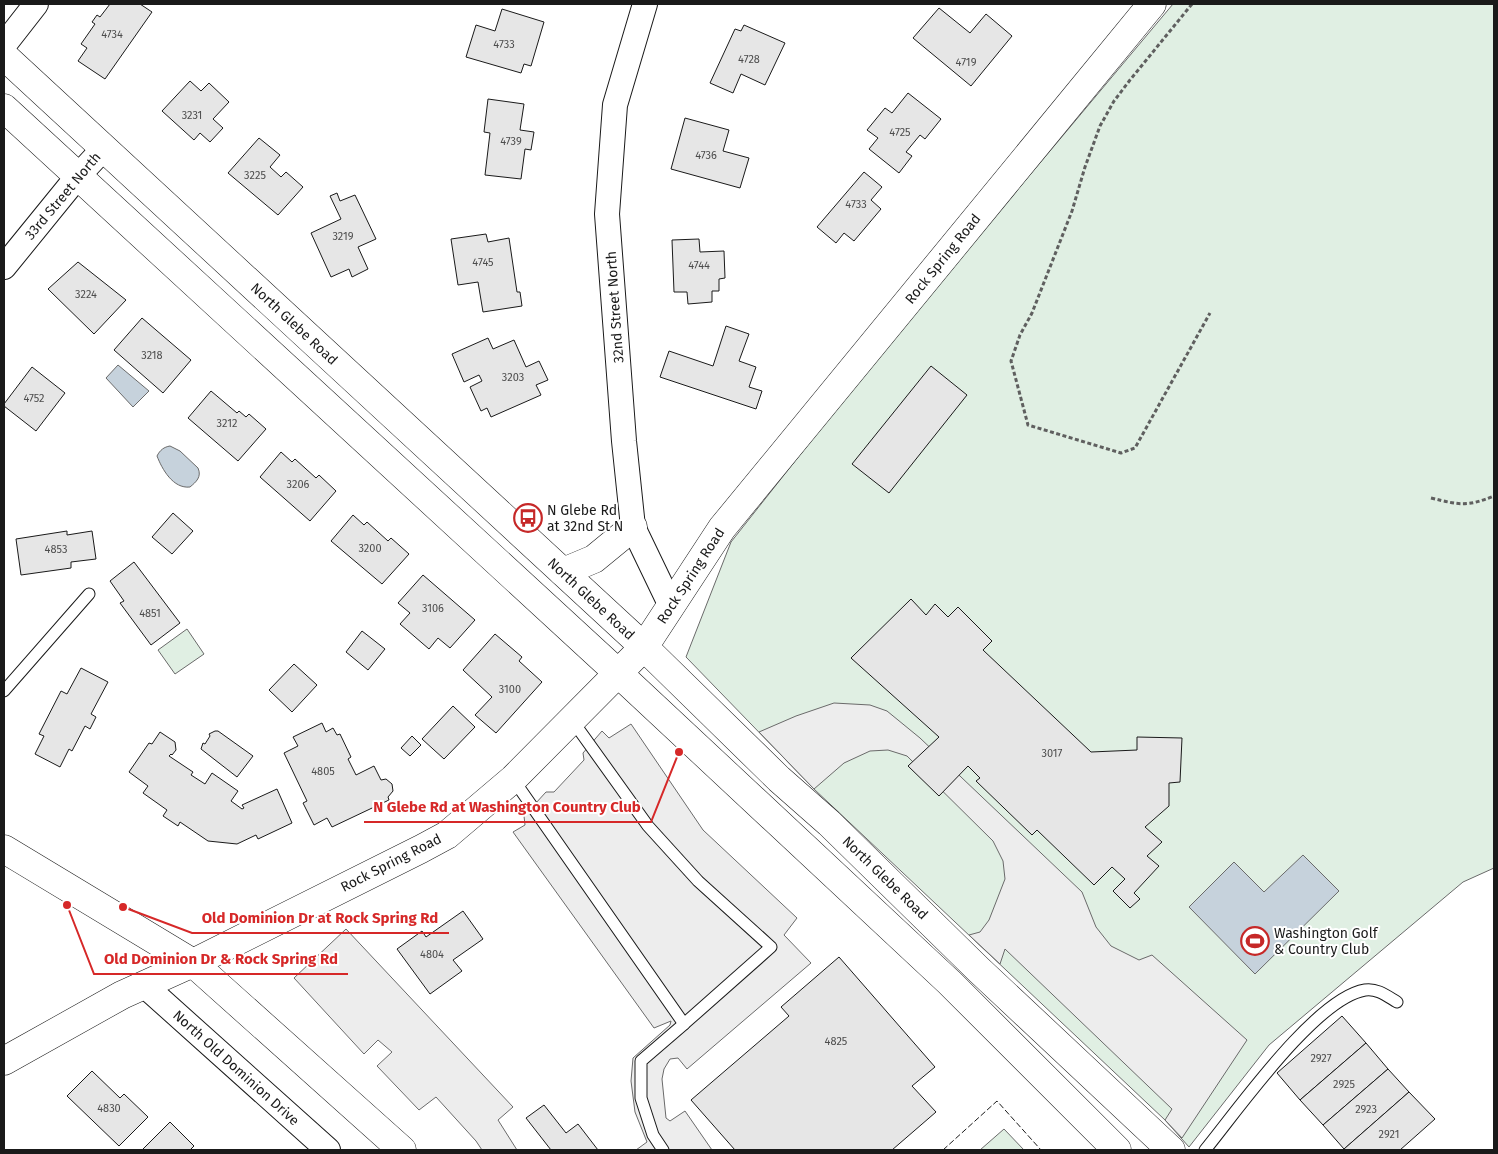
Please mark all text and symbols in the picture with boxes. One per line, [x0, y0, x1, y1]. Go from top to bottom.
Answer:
house number: 4734 [101, 28, 123, 41]
house number: 4733 [493, 38, 515, 51]
house number: 4728 [738, 53, 760, 66]
house number: 4719 [956, 56, 977, 69]
house number: 3231 [182, 109, 202, 122]
house number: 4725 [889, 126, 911, 139]
house number: 4739 [500, 135, 522, 148]
street label: 33rd Street North [21, 149, 105, 243]
house number: 4736 [695, 149, 717, 162]
house number: 3225 [244, 169, 266, 182]
house number: 4733 [845, 198, 867, 211]
street label: Rock Spring Road [902, 211, 984, 307]
house number: 3219 [332, 230, 354, 243]
street label: 32nd Street North [603, 250, 627, 364]
house number: 4745 [472, 256, 494, 269]
house number: 4744 [688, 259, 710, 272]
street label: North Glebe Road [247, 279, 341, 369]
house number: 3224 [75, 288, 97, 301]
house number: 3218 [141, 349, 163, 362]
house number: 3203 [502, 371, 524, 384]
house number: 4752 [23, 392, 45, 405]
house number: 3212 [217, 417, 237, 430]
house number: 3206 [287, 478, 310, 491]
place label: N Glebe Rd at 32nd St N [547, 502, 623, 535]
bus stop icon: N Glebe Rd at 32nd St N [513, 503, 543, 533]
street label: Rock Spring Road [654, 525, 728, 627]
house number: 3200 [358, 542, 382, 555]
house number: 4853 [45, 543, 67, 556]
street label: North Glebe Road [544, 554, 638, 644]
house number: 3106 [422, 602, 444, 615]
house number: 4851 [139, 607, 161, 620]
house number: 3100 [499, 683, 521, 696]
house number: 3017 [1042, 747, 1063, 760]
house number: 4805 [311, 765, 335, 778]
callout: N Glebe Rd at Washington Country Club [364, 792, 651, 822]
text: N Glebe Rd at Washington Country Club [373, 798, 641, 816]
street label: Rock Spring Road [338, 830, 444, 896]
street label: North Glebe Road [839, 833, 931, 923]
callout: Old Dominion Dr at Rock Spring Rd [192, 903, 449, 933]
text: Old Dominion Dr at Rock Spring Rd [202, 909, 438, 927]
place label: Washington Golf & Country Club [1274, 925, 1379, 958]
sports icon: Washington Golf & Country Club [1240, 926, 1270, 956]
callout: Old Dominion Dr & Rock Spring Rd [94, 944, 348, 974]
house number: 4804 [420, 948, 444, 961]
text: Old Dominion Dr & Rock Spring Rd [104, 950, 338, 968]
street label: North Old Dominion Drive [169, 1007, 303, 1129]
house number: 4825 [825, 1035, 848, 1048]
house number: 2927 [1310, 1052, 1332, 1065]
house number: 2925 [1333, 1078, 1355, 1091]
house number: 4830 [97, 1102, 121, 1115]
house number: 2923 [1355, 1103, 1377, 1116]
house number: 2921 [1379, 1128, 1399, 1141]

